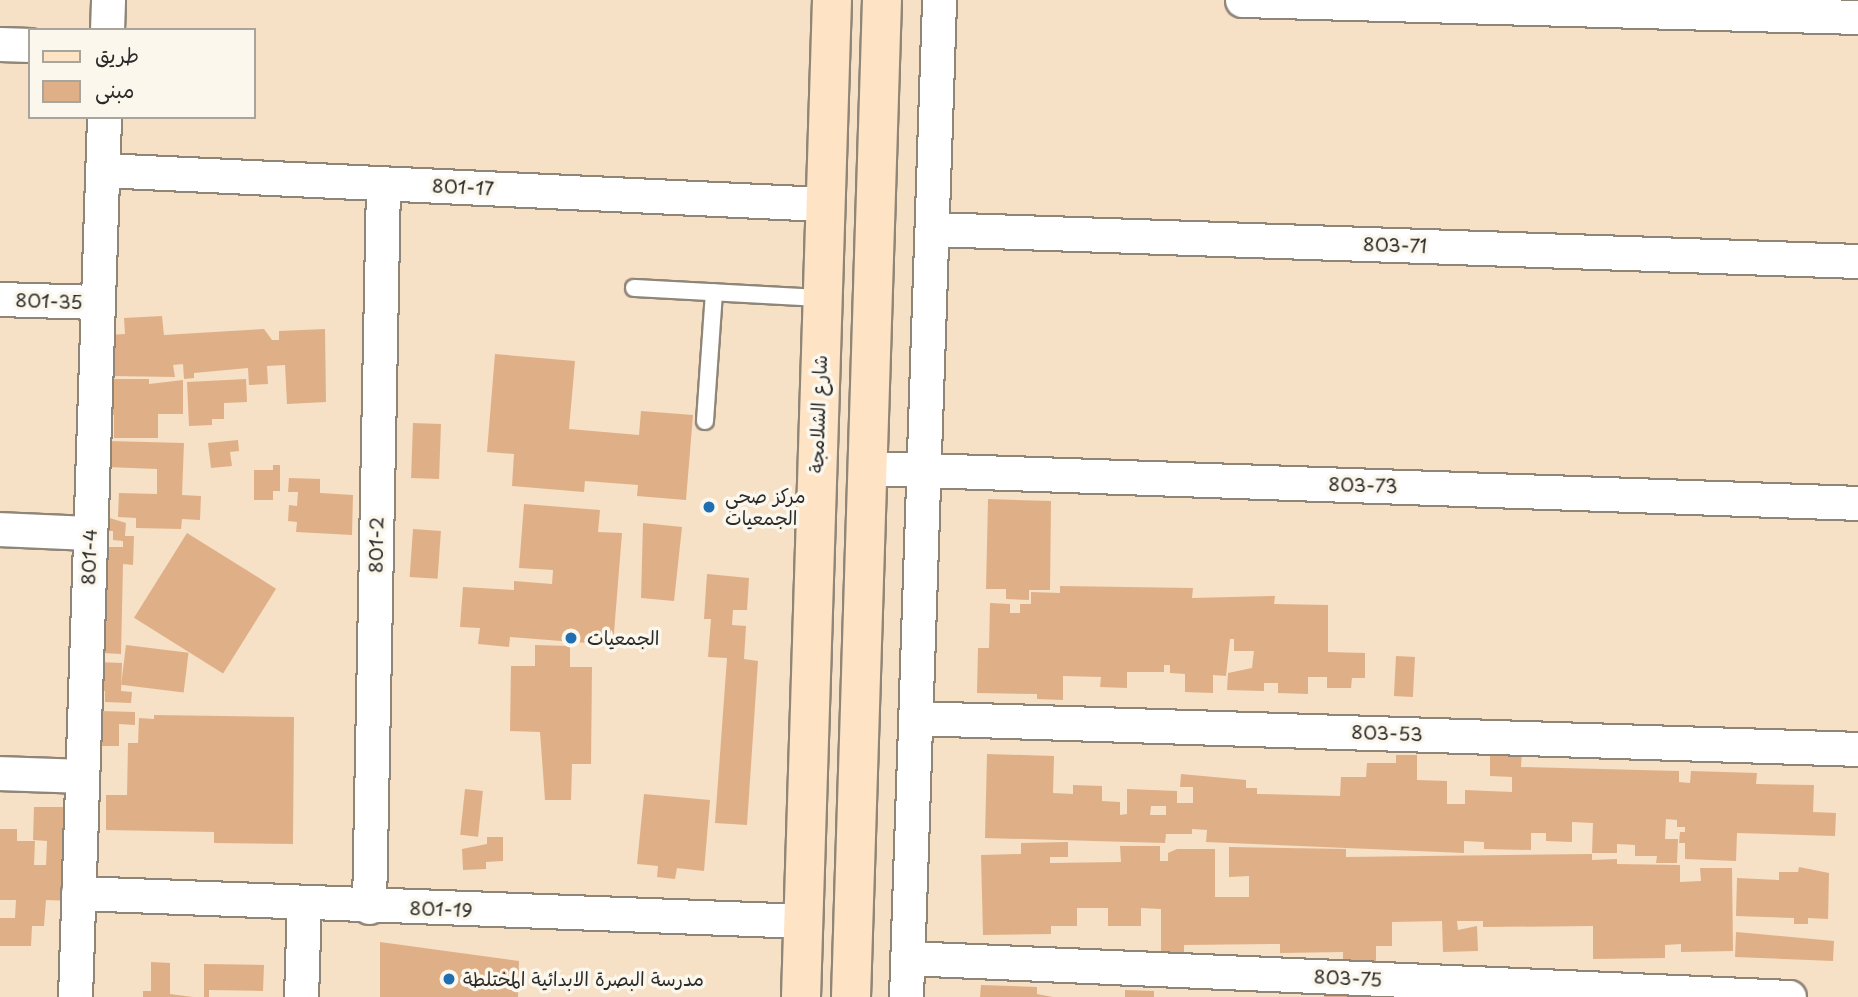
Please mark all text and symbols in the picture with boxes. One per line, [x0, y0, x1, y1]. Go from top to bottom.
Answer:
legend [28, 28, 256, 119]
text: طريق [95, 38, 139, 70]
text: مبنى [95, 73, 134, 105]
street label: 801-17 [431, 174, 495, 200]
street label: 803-71 [1363, 232, 1427, 258]
street label: 801-35 [15, 288, 83, 314]
street label: شارع الشلامجة [805, 354, 831, 474]
street label: 803-73 [1328, 472, 1398, 498]
place label: مركز صحي الجمعيات [725, 485, 806, 529]
marker: مركز صحي الجمعيات [699, 497, 719, 517]
street label: 801-2 [364, 517, 388, 573]
street label: 801-4 [77, 529, 101, 585]
place label: الجمعيات [587, 627, 659, 649]
marker: الجمعيات [561, 628, 581, 648]
street label: 803-53 [1351, 720, 1423, 746]
street label: 801-19 [409, 897, 473, 921]
street label: 803-75 [1313, 965, 1383, 991]
place label: مدرسة البصرة الابدائية المختلطة [463, 968, 704, 990]
marker: مدرسة البصرة الابدائية المختلطة [441, 971, 457, 987]

